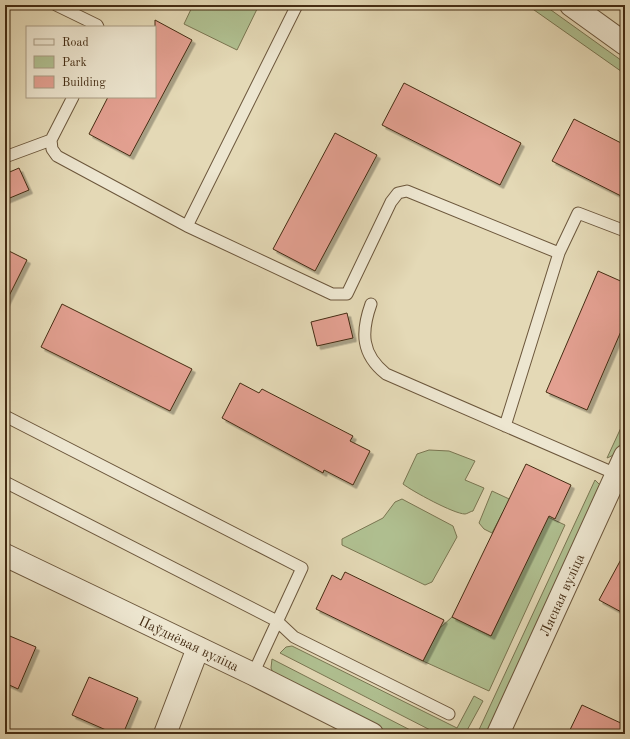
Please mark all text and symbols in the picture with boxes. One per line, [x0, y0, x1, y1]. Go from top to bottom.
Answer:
legend [26, 26, 156, 98]
text: Road [62, 37, 89, 49]
text: Park [62, 57, 87, 69]
text: Building [62, 77, 106, 89]
street label: Лясная вуліца [538, 552, 587, 639]
street label: Паўднёвая вуліца [136, 614, 241, 674]

